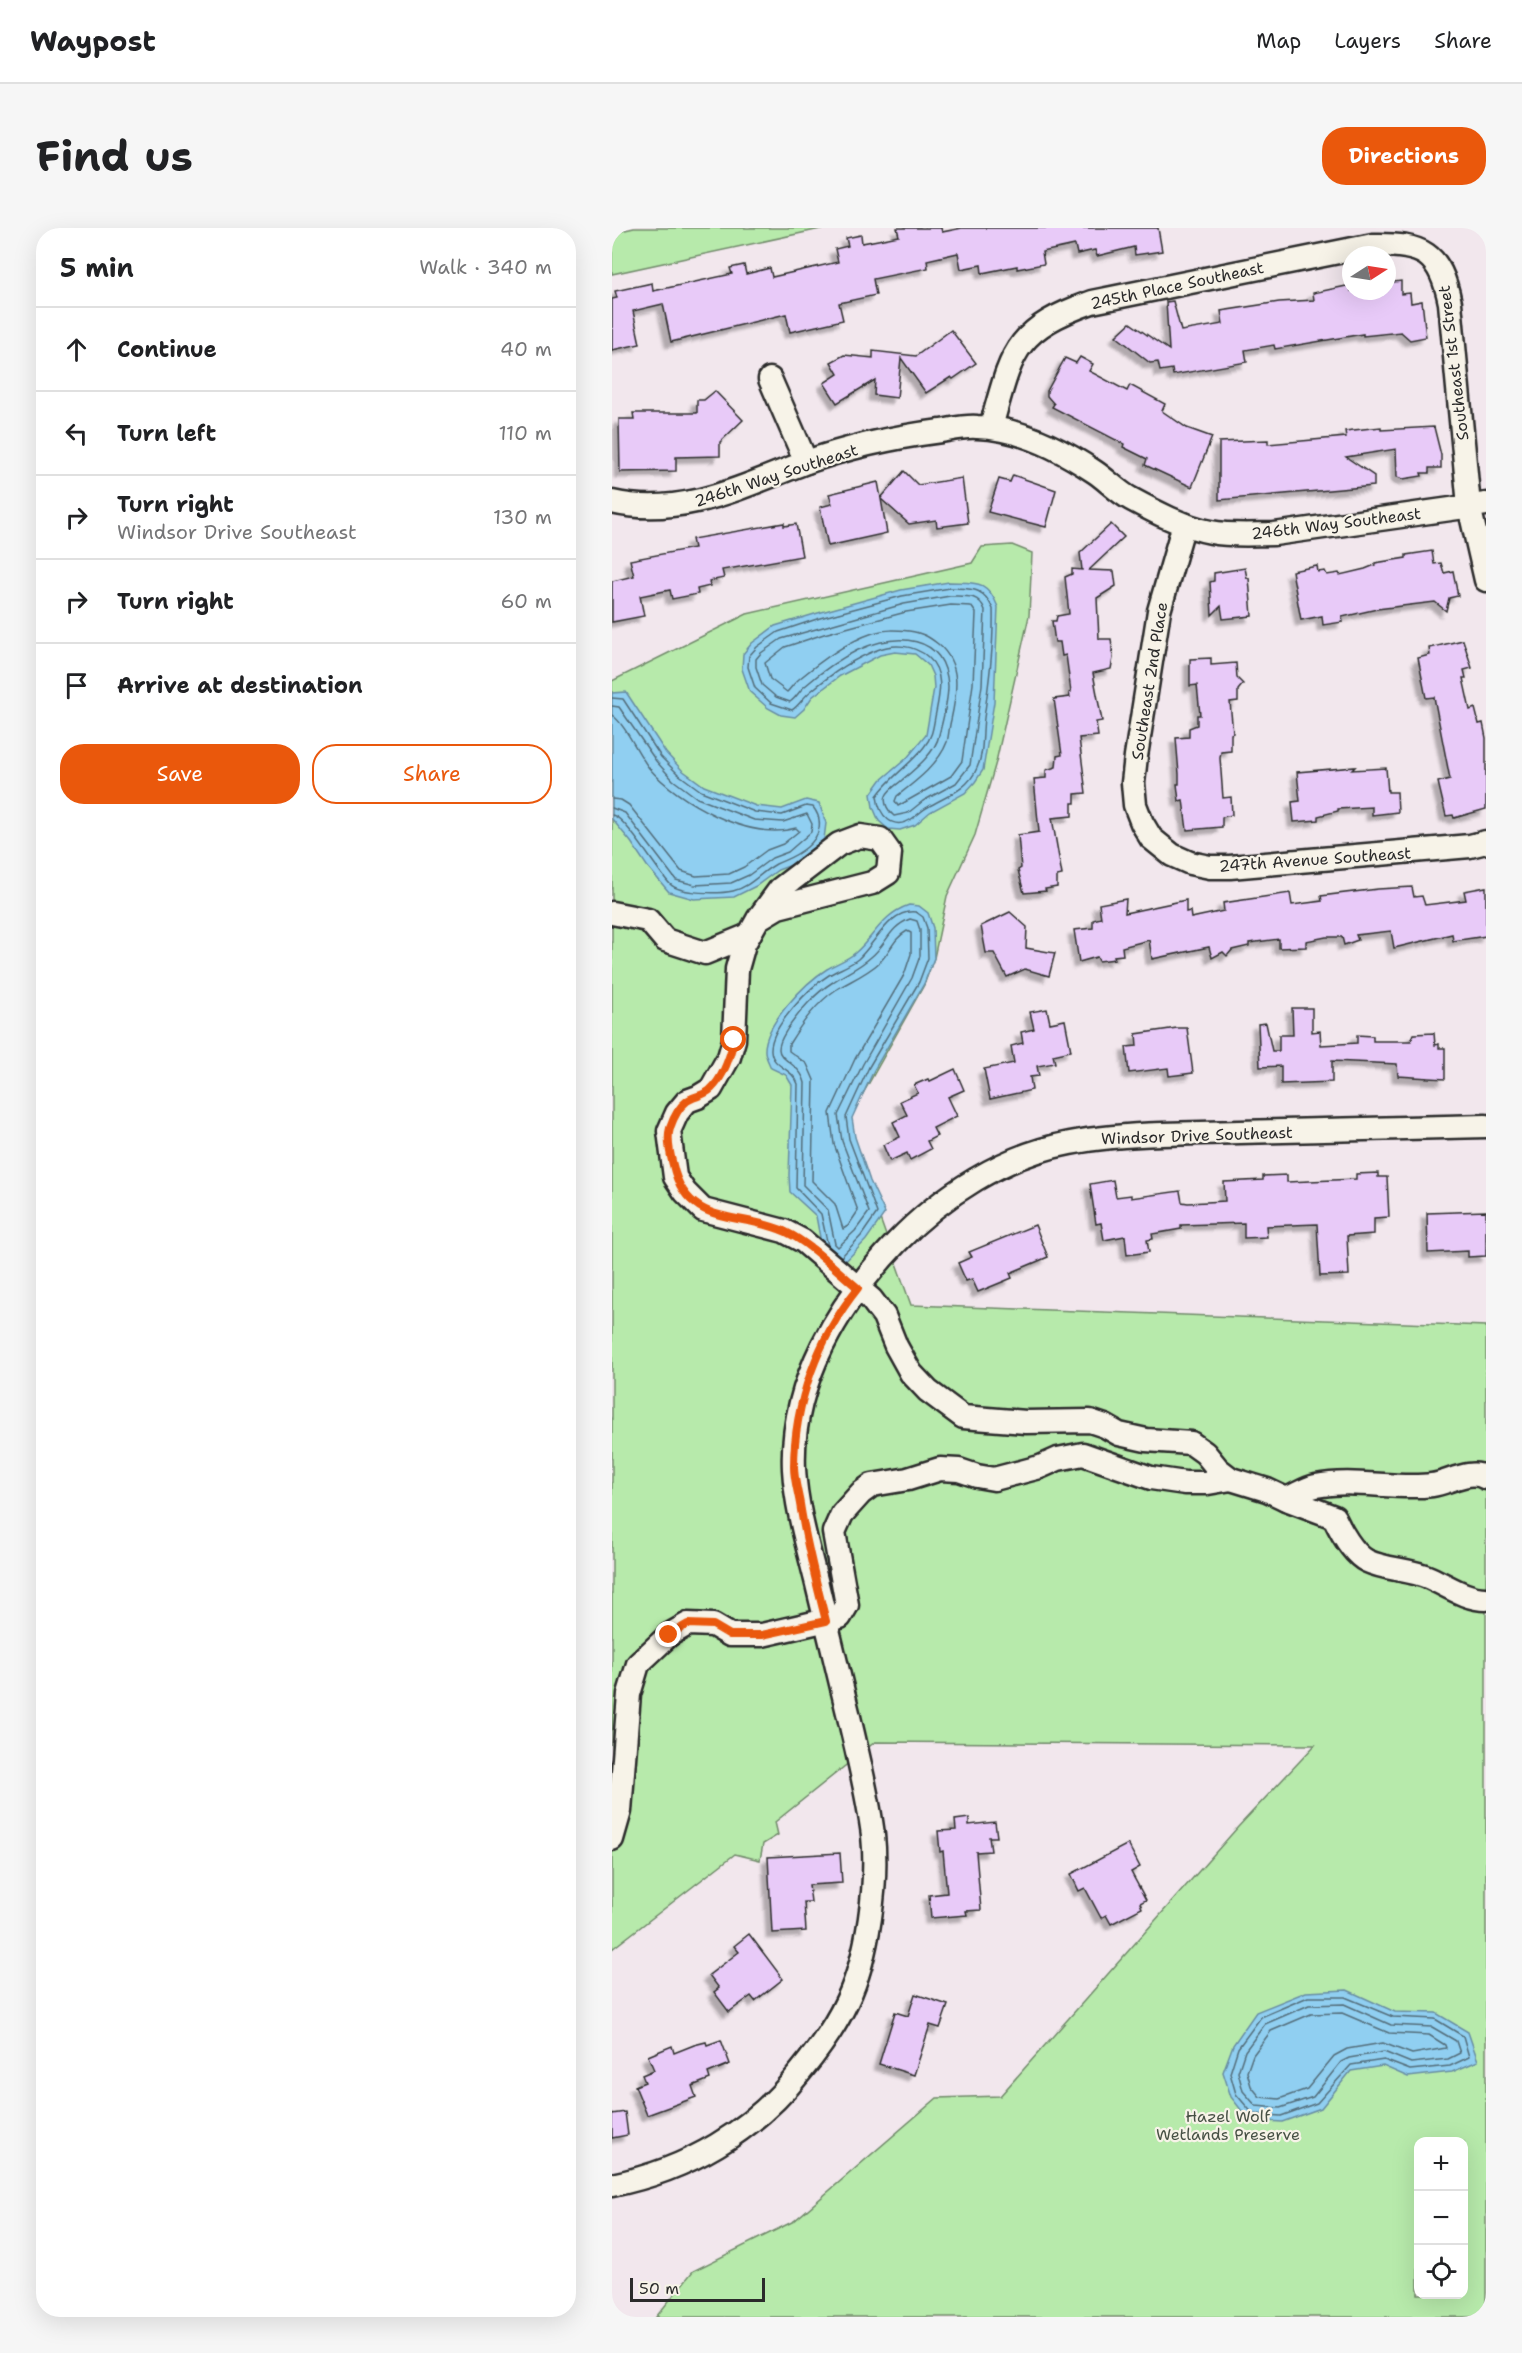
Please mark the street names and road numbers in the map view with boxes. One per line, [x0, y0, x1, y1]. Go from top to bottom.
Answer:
street label: 245th Place Southeast [1089, 257, 1266, 314]
street label: Southeast 1st Street [1434, 284, 1473, 442]
street label: 246th Way Southeast [692, 439, 861, 512]
street label: 246th Way Southeast [1250, 503, 1422, 544]
street label: Southeast 2nd Place [1127, 601, 1172, 762]
street label: 247th Avenue Southeast [1218, 842, 1412, 877]
street label: Windsor Drive Southeast [1101, 1122, 1293, 1149]

